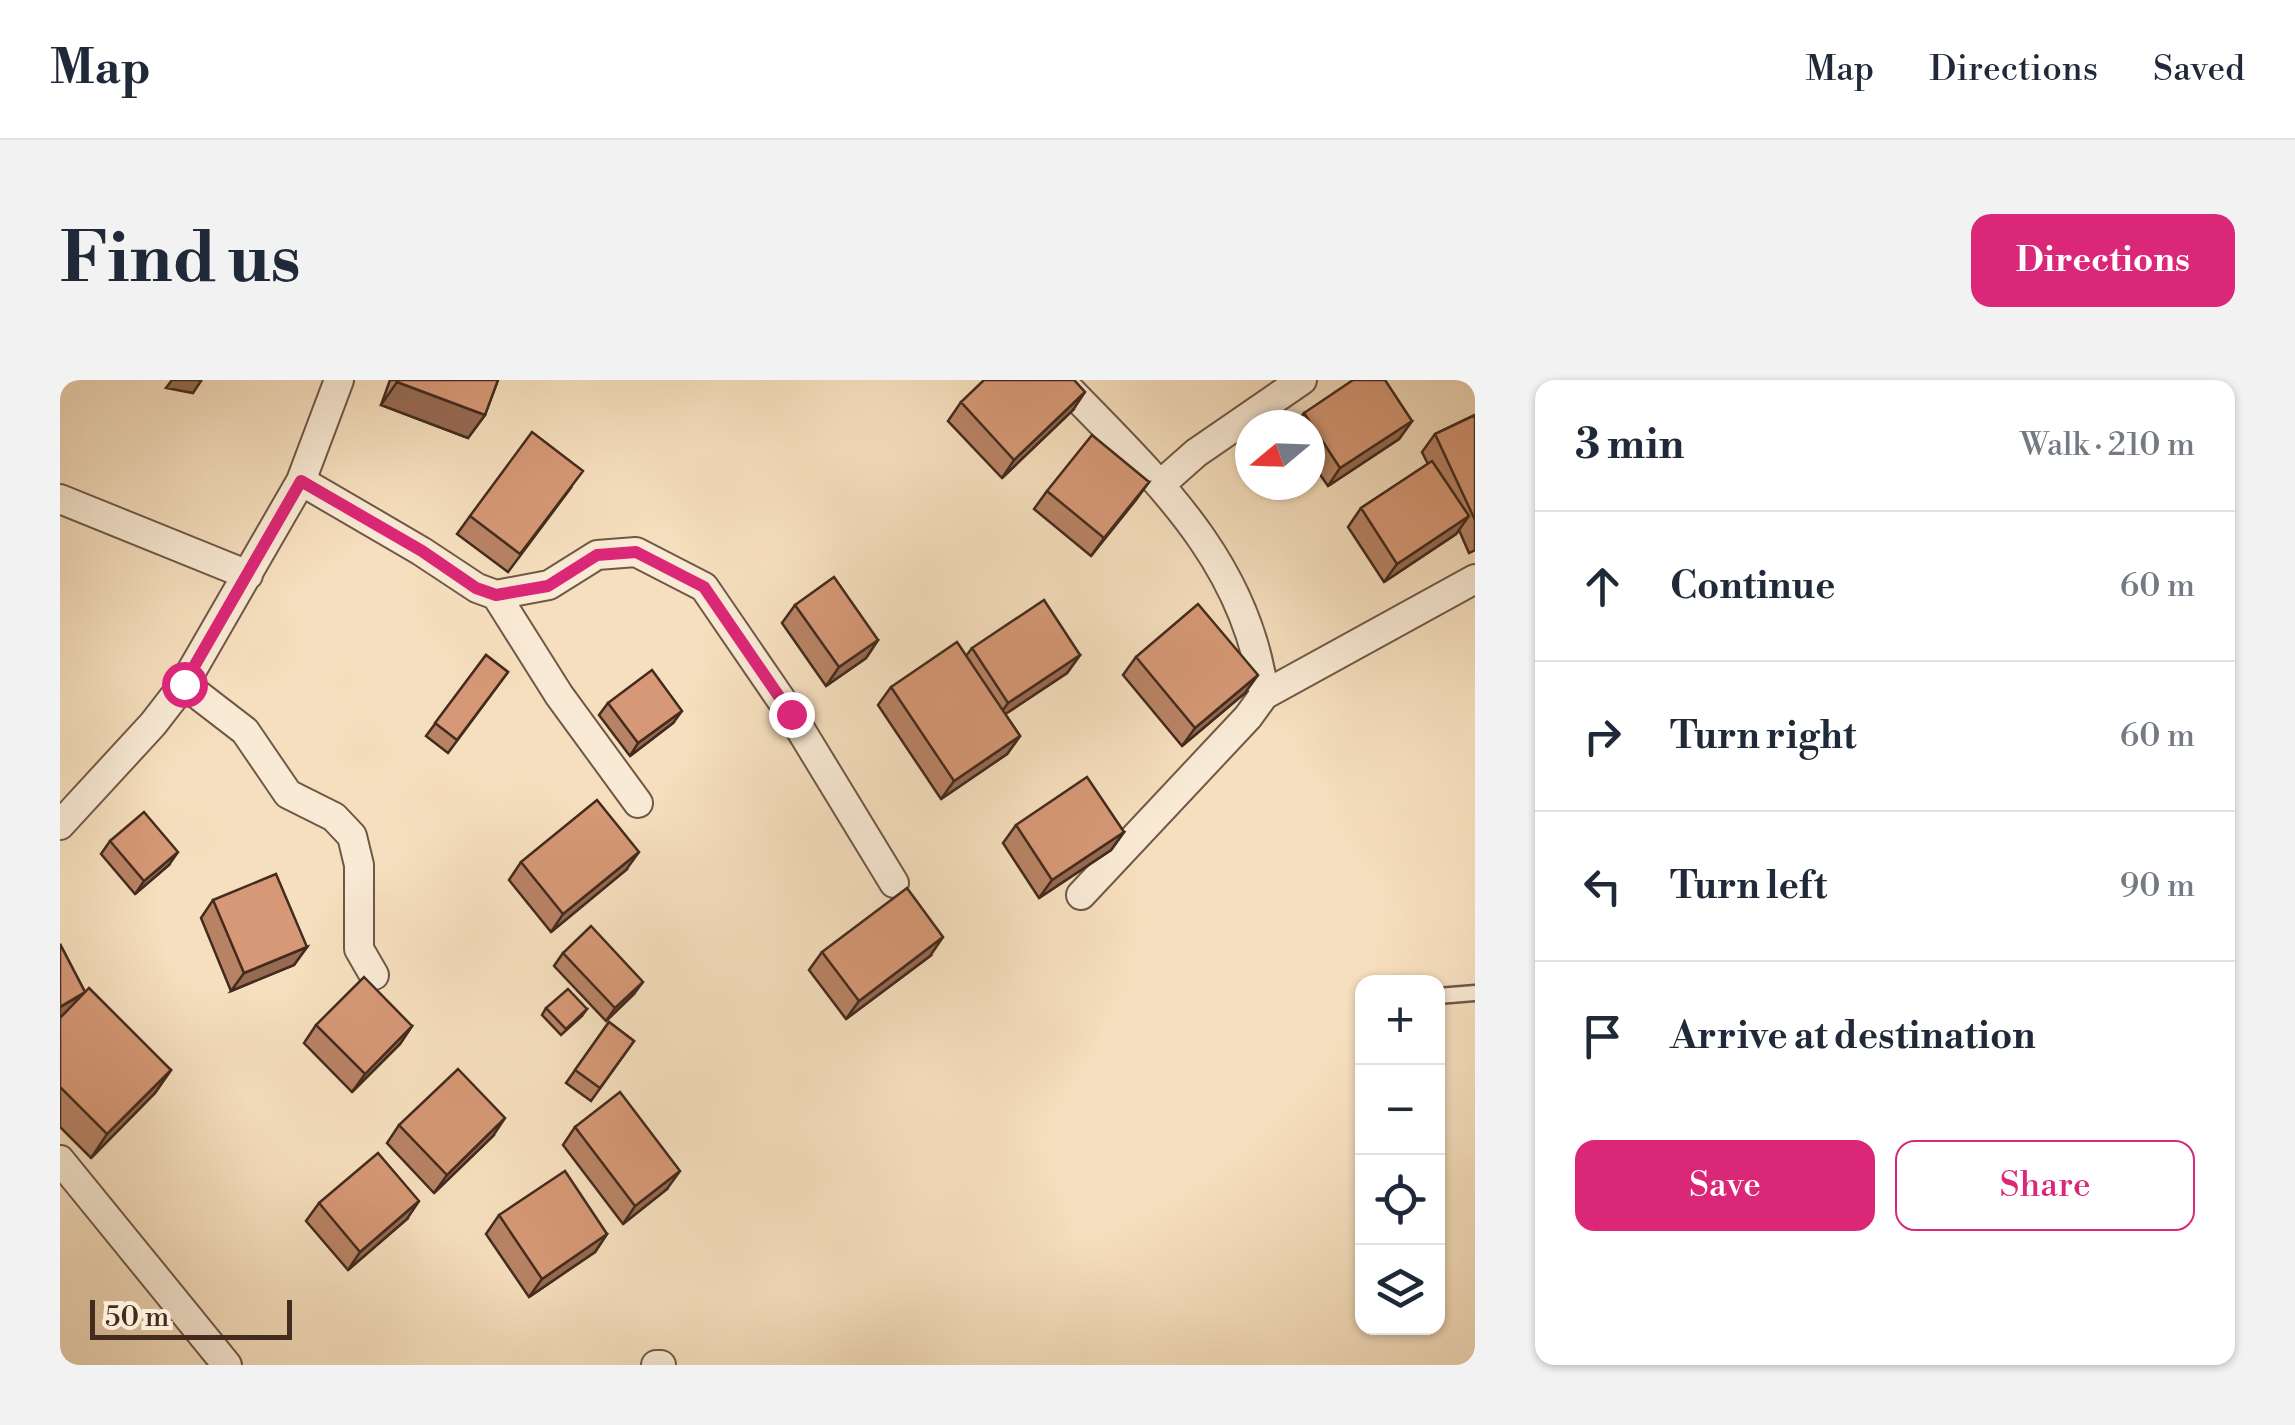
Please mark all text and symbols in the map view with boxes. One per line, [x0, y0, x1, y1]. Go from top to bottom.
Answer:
text: Map [50, 39, 151, 99]
text: Map [1805, 48, 1874, 91]
text: Directions [1929, 48, 2098, 91]
text: Saved [2153, 48, 2245, 91]
button: Directions [1971, 214, 2235, 307]
text: Find us [60, 216, 301, 304]
north arrow [1235, 410, 1325, 500]
text: 3 min [1575, 419, 1684, 472]
text: Walk · 210 m [2020, 425, 2195, 465]
icon: ahead [1575, 559, 1630, 614]
text: Continue [1670, 563, 1835, 610]
text: 60 m [2120, 566, 2195, 606]
route start [162, 662, 208, 708]
route end [769, 692, 815, 738]
icon: right [1575, 709, 1630, 764]
text: Turn right [1670, 713, 1856, 760]
text: 60 m [2120, 716, 2195, 756]
icon: left [1575, 859, 1630, 914]
text: Turn left [1670, 863, 1827, 910]
text: 90 m [2120, 866, 2195, 906]
map controls [1355, 975, 1445, 1335]
button: + [1355, 975, 1445, 1065]
icon: arrive [1575, 1009, 1630, 1064]
text: Arrive at destination [1670, 1013, 2036, 1060]
button: − [1355, 1065, 1445, 1155]
button: Save [1575, 1140, 1875, 1231]
button: Share [1895, 1140, 2195, 1231]
button: locate [1355, 1155, 1445, 1245]
button: layers [1355, 1245, 1445, 1335]
scale bar [90, 1295, 292, 1340]
text: 50 m [105, 1300, 169, 1335]

